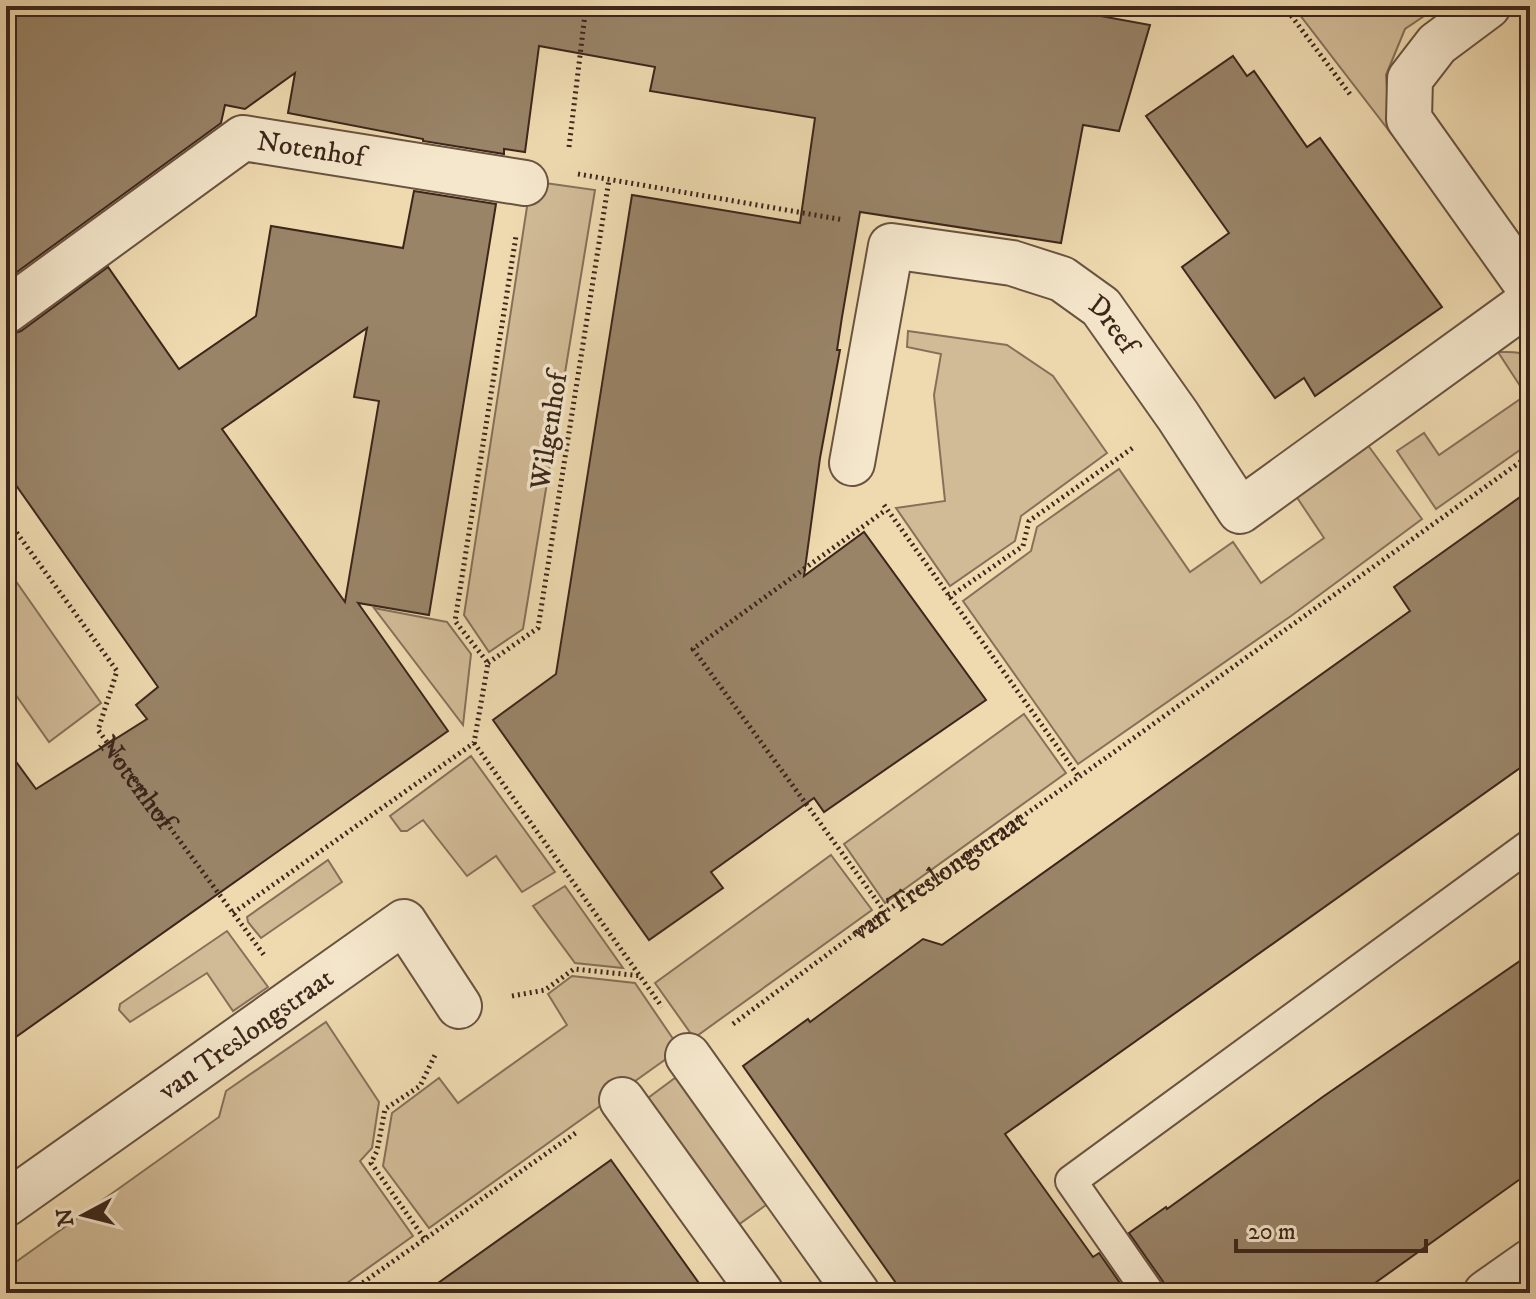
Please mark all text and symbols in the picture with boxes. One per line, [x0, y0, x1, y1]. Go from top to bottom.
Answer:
street label: Notenhof [254, 123, 371, 175]
street label: Dreef [1082, 286, 1148, 363]
street label: Wilgenhof [522, 366, 576, 493]
street label: Notenhof [90, 728, 185, 840]
street label: van Treslongstraat [843, 801, 1033, 949]
street label: van Treslongstraat [151, 960, 340, 1109]
north arrow [44, 1175, 124, 1255]
scale bar [1236, 1203, 1426, 1253]
text: N [51, 1207, 80, 1228]
text: 20 m [1248, 1217, 1296, 1247]

